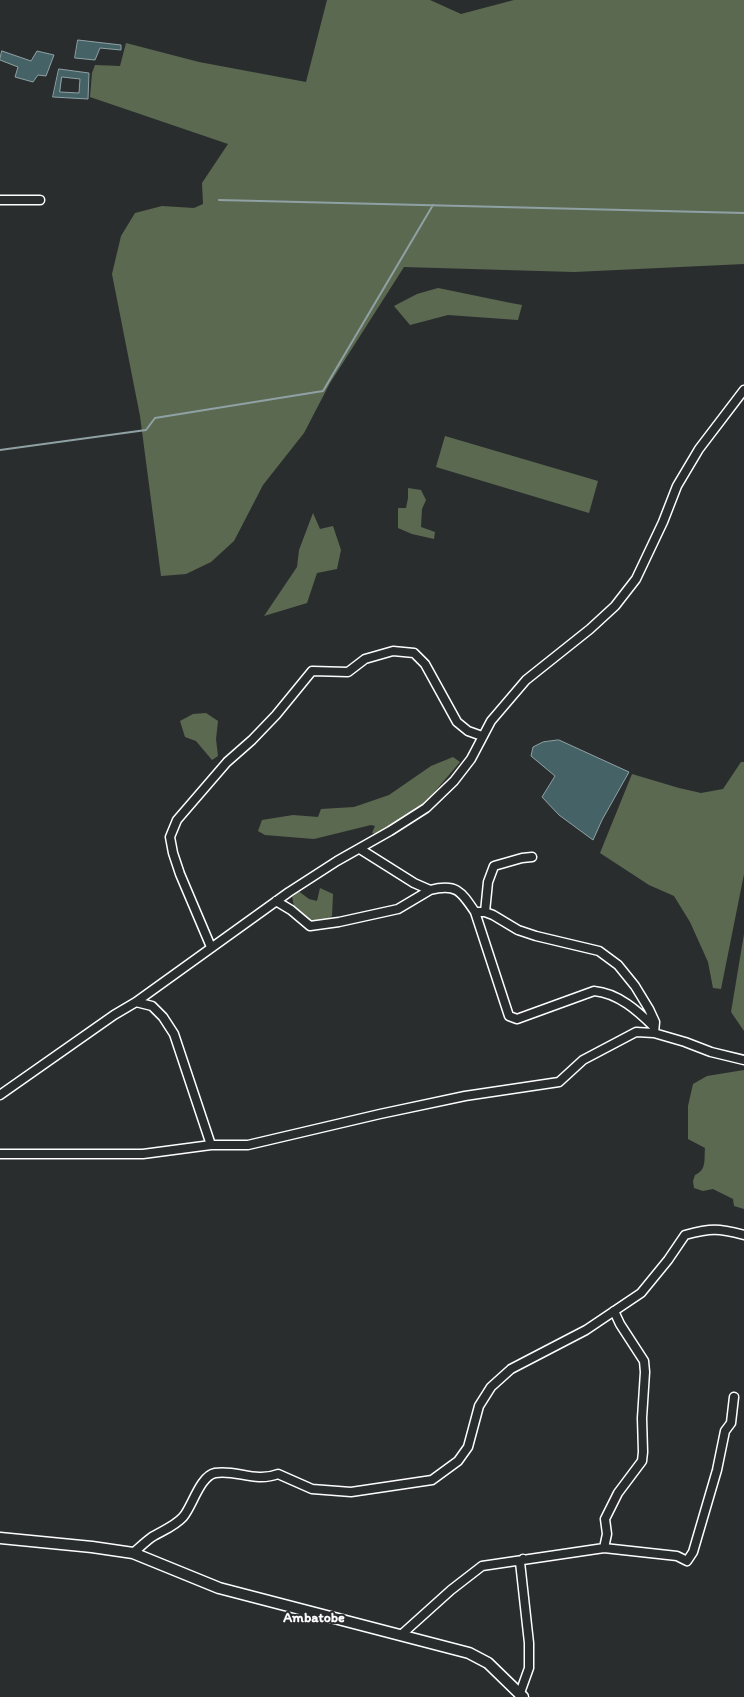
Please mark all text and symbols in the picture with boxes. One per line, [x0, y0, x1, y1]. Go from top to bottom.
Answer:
district label: Ambatobe [283, 1610, 345, 1626]

